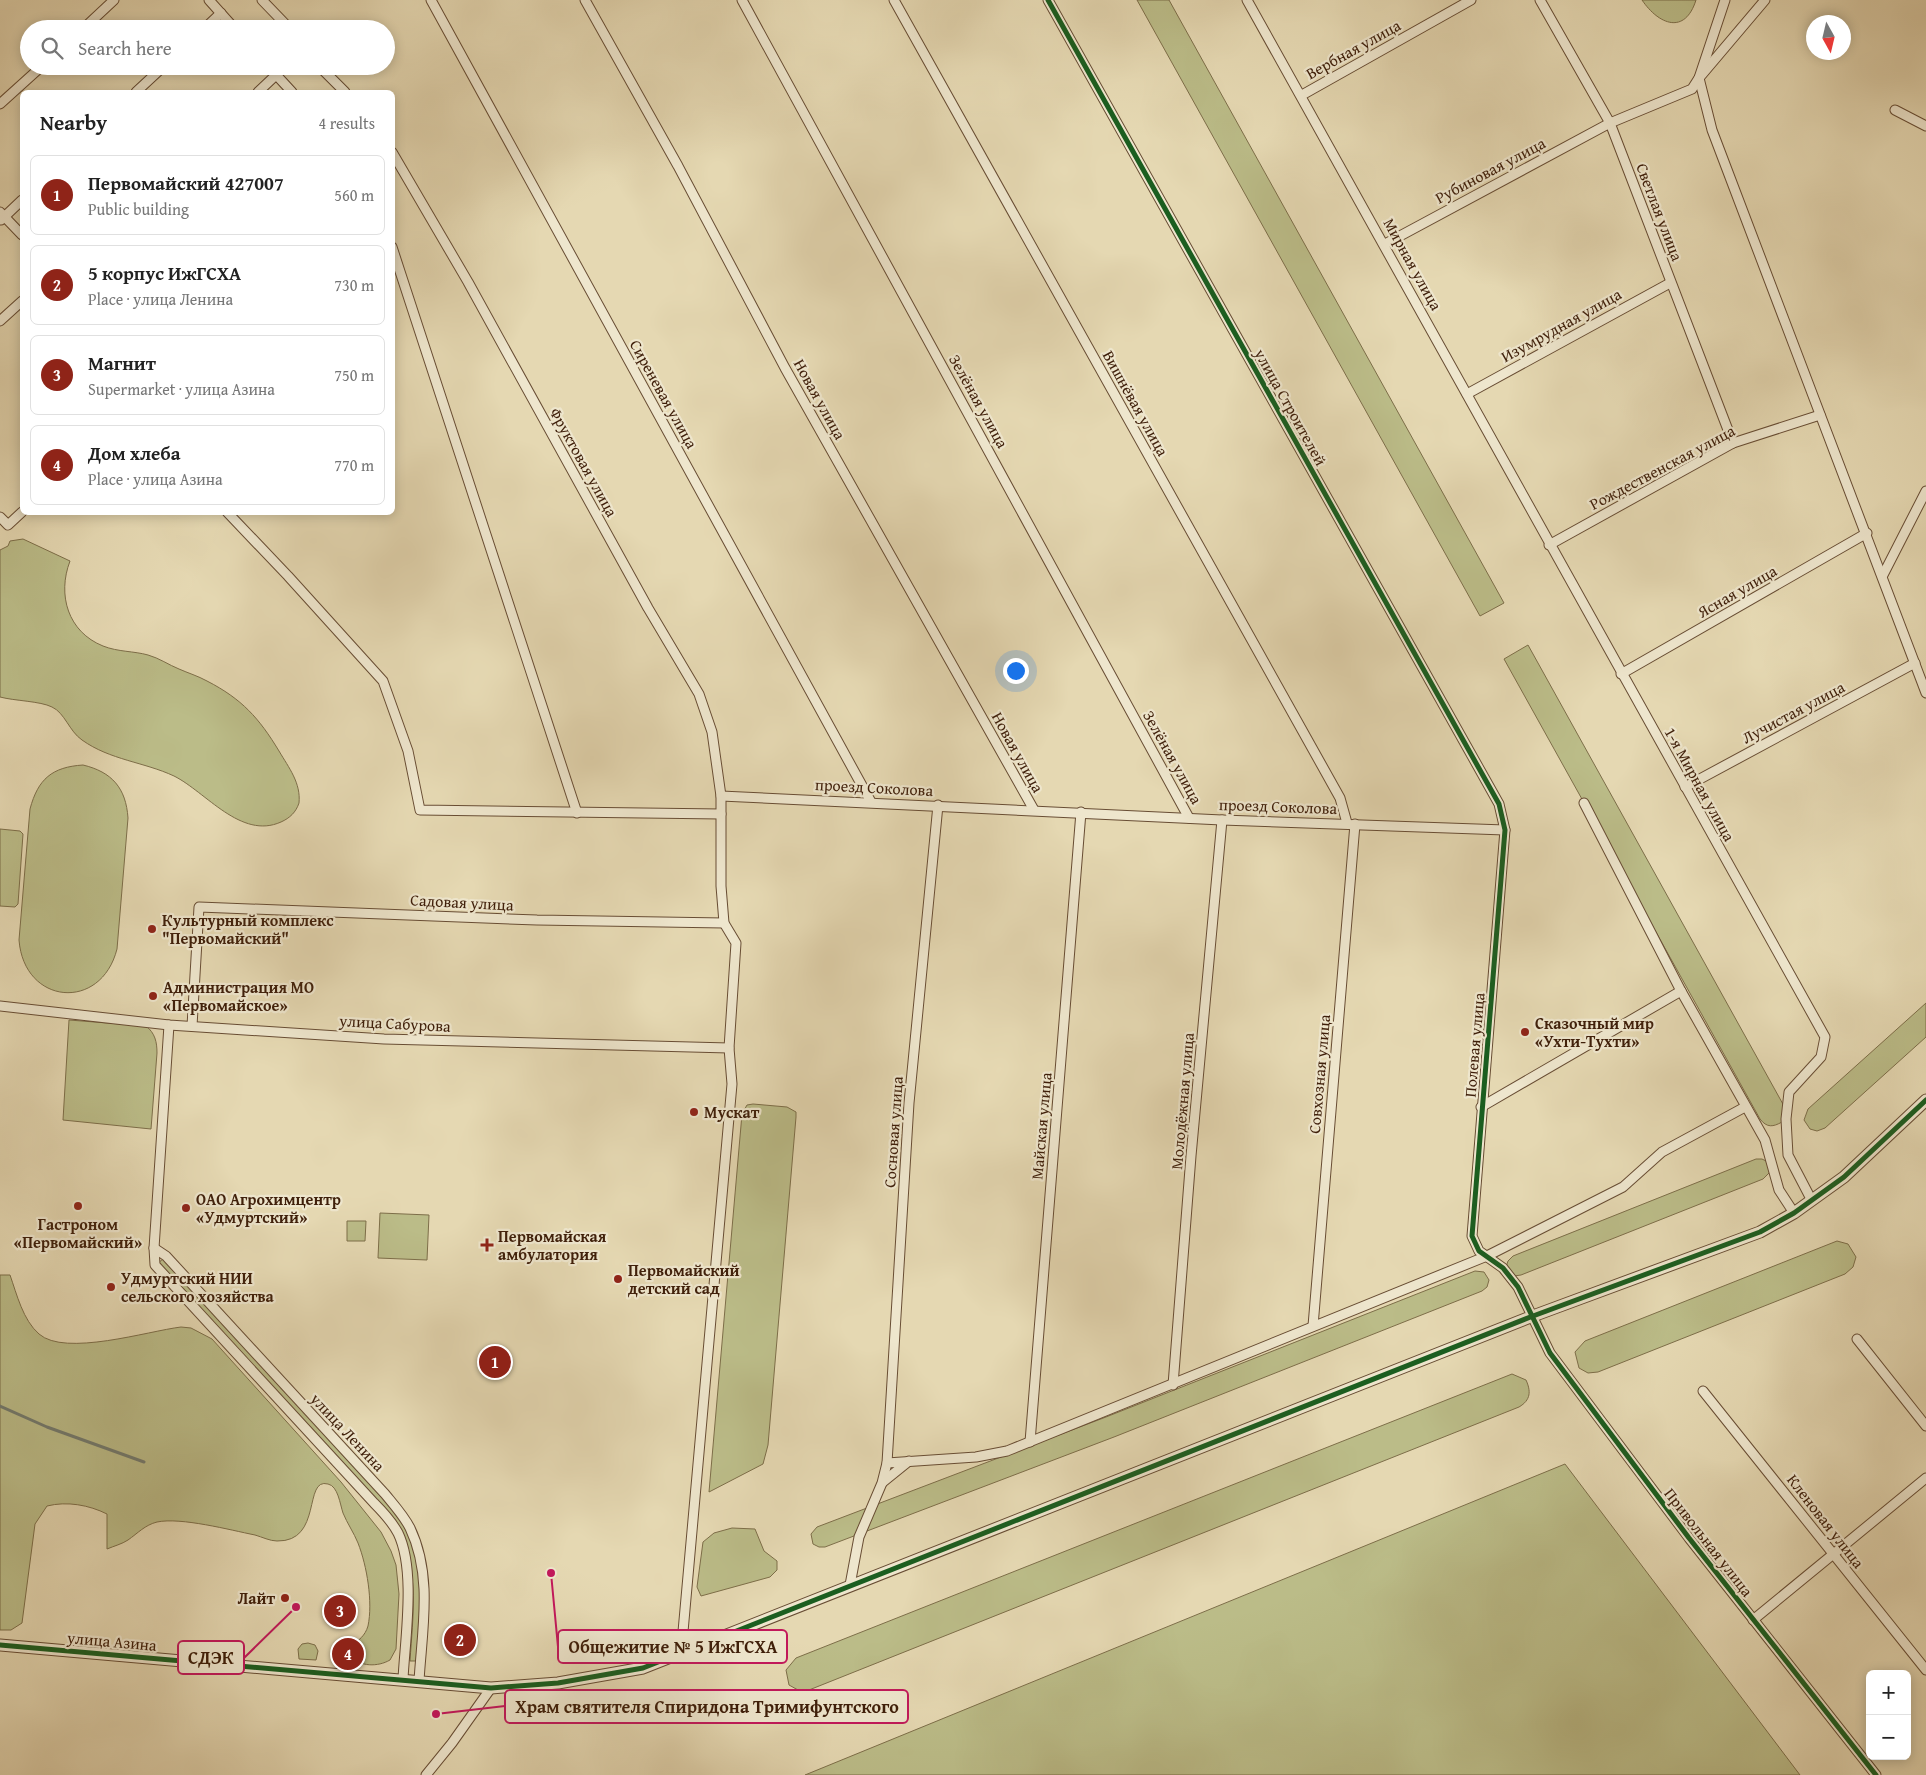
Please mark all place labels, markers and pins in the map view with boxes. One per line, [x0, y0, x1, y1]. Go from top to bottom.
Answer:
place label: Культурный комплекс "Первомайский" [162, 908, 334, 950]
marker: Культурный комплекс "Первомайский" [146, 923, 158, 935]
place label: Администрация МО «Первомайское» [163, 975, 314, 1017]
marker: Администрация МО «Первомайское» [147, 990, 159, 1002]
place label: Сказочный мир «Ухти-Тухти» [1535, 1011, 1654, 1053]
marker: Сказочный мир «Ухти-Тухти» [1519, 1026, 1531, 1038]
place label: Мускат [704, 1100, 760, 1124]
marker: Мускат [688, 1106, 700, 1118]
place label: ОАО Агрохимцентр «Удмуртский» [196, 1187, 341, 1229]
marker: Гастроном «Первомайский» [72, 1200, 84, 1212]
marker: ОАО Агрохимцентр «Удмуртский» [180, 1202, 192, 1214]
place label: Гастроном «Первомайский» [14, 1212, 142, 1254]
place label: Первомайская амбулатория [498, 1224, 607, 1266]
marker: Первомайская амбулатория [480, 1238, 494, 1252]
place label: Первомайский детский сад [628, 1258, 740, 1300]
place label: Удмуртский НИИ сельского хозяйства [121, 1266, 275, 1308]
marker: Первомайский детский сад [612, 1273, 624, 1285]
marker: Удмуртский НИИ сельского хозяйства [105, 1281, 117, 1293]
pin: 1 [479, 1343, 511, 1381]
place label: Лайт [238, 1586, 275, 1610]
marker: Лайт [279, 1592, 291, 1604]
pin: 3 [324, 1592, 356, 1630]
pin: 2 [444, 1621, 476, 1659]
callout: Общежитие № 5 ИжГСХА [558, 1630, 787, 1663]
pin: 4 [332, 1635, 364, 1673]
callout: СДЭК [178, 1641, 244, 1674]
callout: Храм святителя Спиридона Тримифунтского [505, 1690, 908, 1723]

